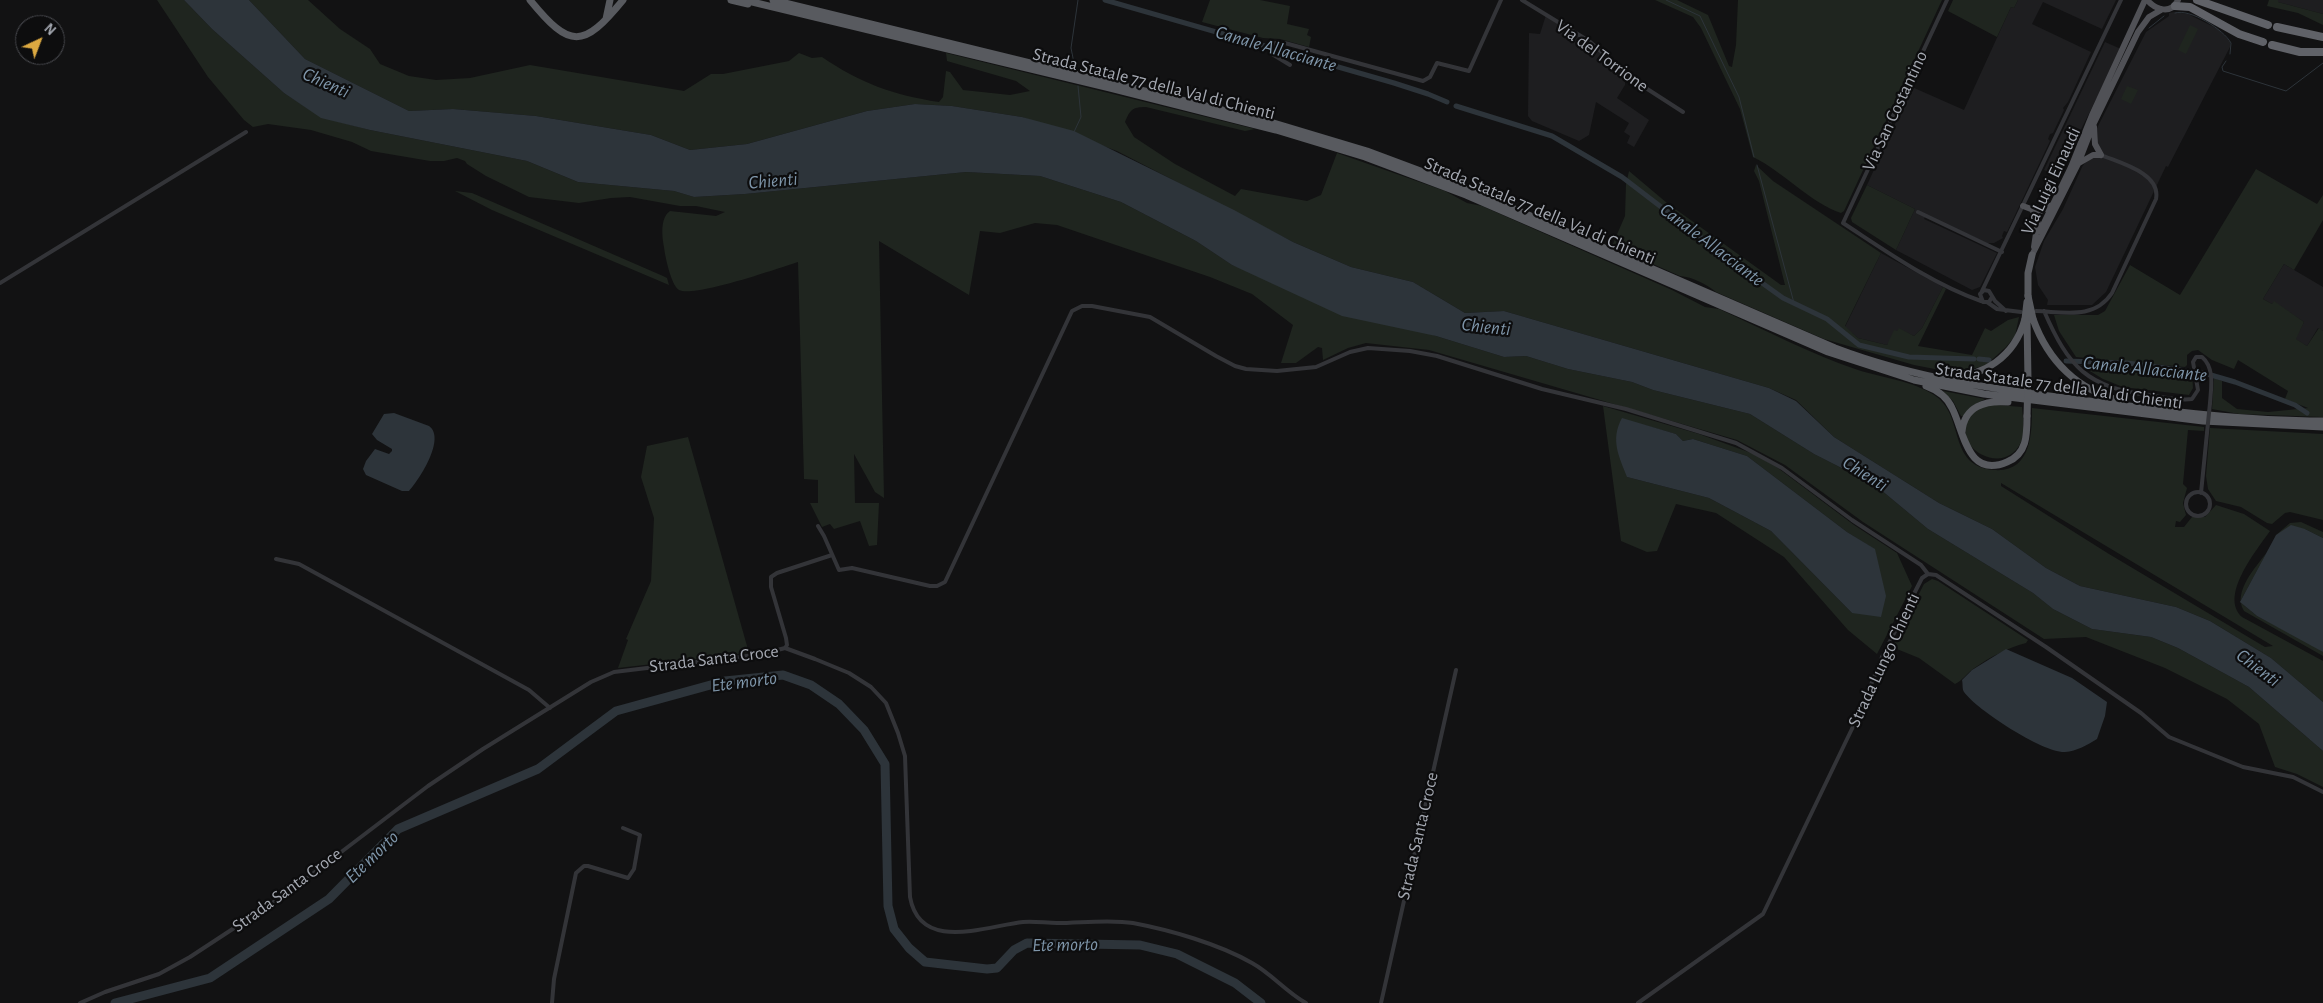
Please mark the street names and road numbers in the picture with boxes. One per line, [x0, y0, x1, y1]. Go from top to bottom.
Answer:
street label: Via del Torrione [1551, 15, 1653, 97]
street label: Strada Statale 77 della Val di Chienti [1030, 43, 1278, 125]
street label: Via San Costantino [1858, 47, 1932, 175]
street label: Via Luigi Einaudi [2017, 124, 2085, 238]
street label: Strada Statale 77 della Val di Chienti [1421, 152, 1659, 270]
street label: Strada Statale 77 della Val di Chienti [1934, 358, 2184, 414]
street label: Strada Lungo Chienti [1843, 589, 1925, 731]
street label: Strada Santa Croce [648, 640, 780, 678]
street label: Strada Santa Croce [1393, 770, 1443, 902]
street label: Strada Santa Croce [228, 843, 346, 937]

